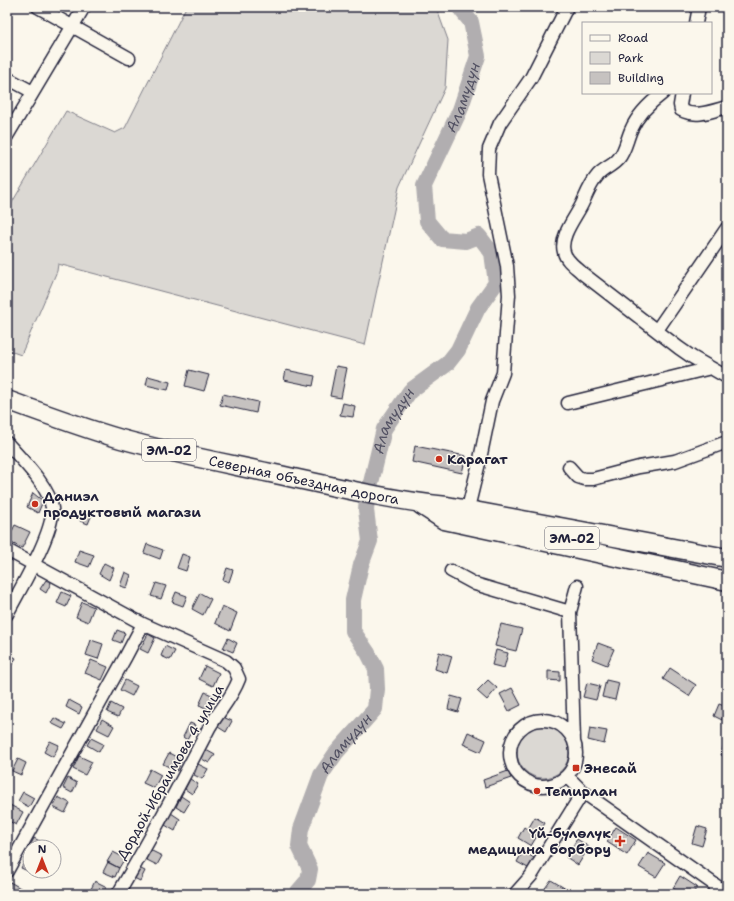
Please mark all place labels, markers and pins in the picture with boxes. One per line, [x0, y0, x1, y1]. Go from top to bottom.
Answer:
place label: Карагат [447, 450, 508, 468]
marker: Карагат [434, 454, 444, 464]
place label: Даниэл продуктовый магази [43, 487, 201, 521]
marker: Даниэл продуктовый магази [30, 499, 40, 509]
place label: Энесай [584, 759, 637, 777]
marker: Энесай [571, 763, 581, 773]
place label: Темирлан [545, 782, 617, 800]
marker: Темирлан [532, 786, 542, 796]
place label: Үй-бүлөлүк медицина борбору [468, 824, 611, 858]
marker: Үй-бүлөлүк медицина борбору [614, 835, 626, 847]

